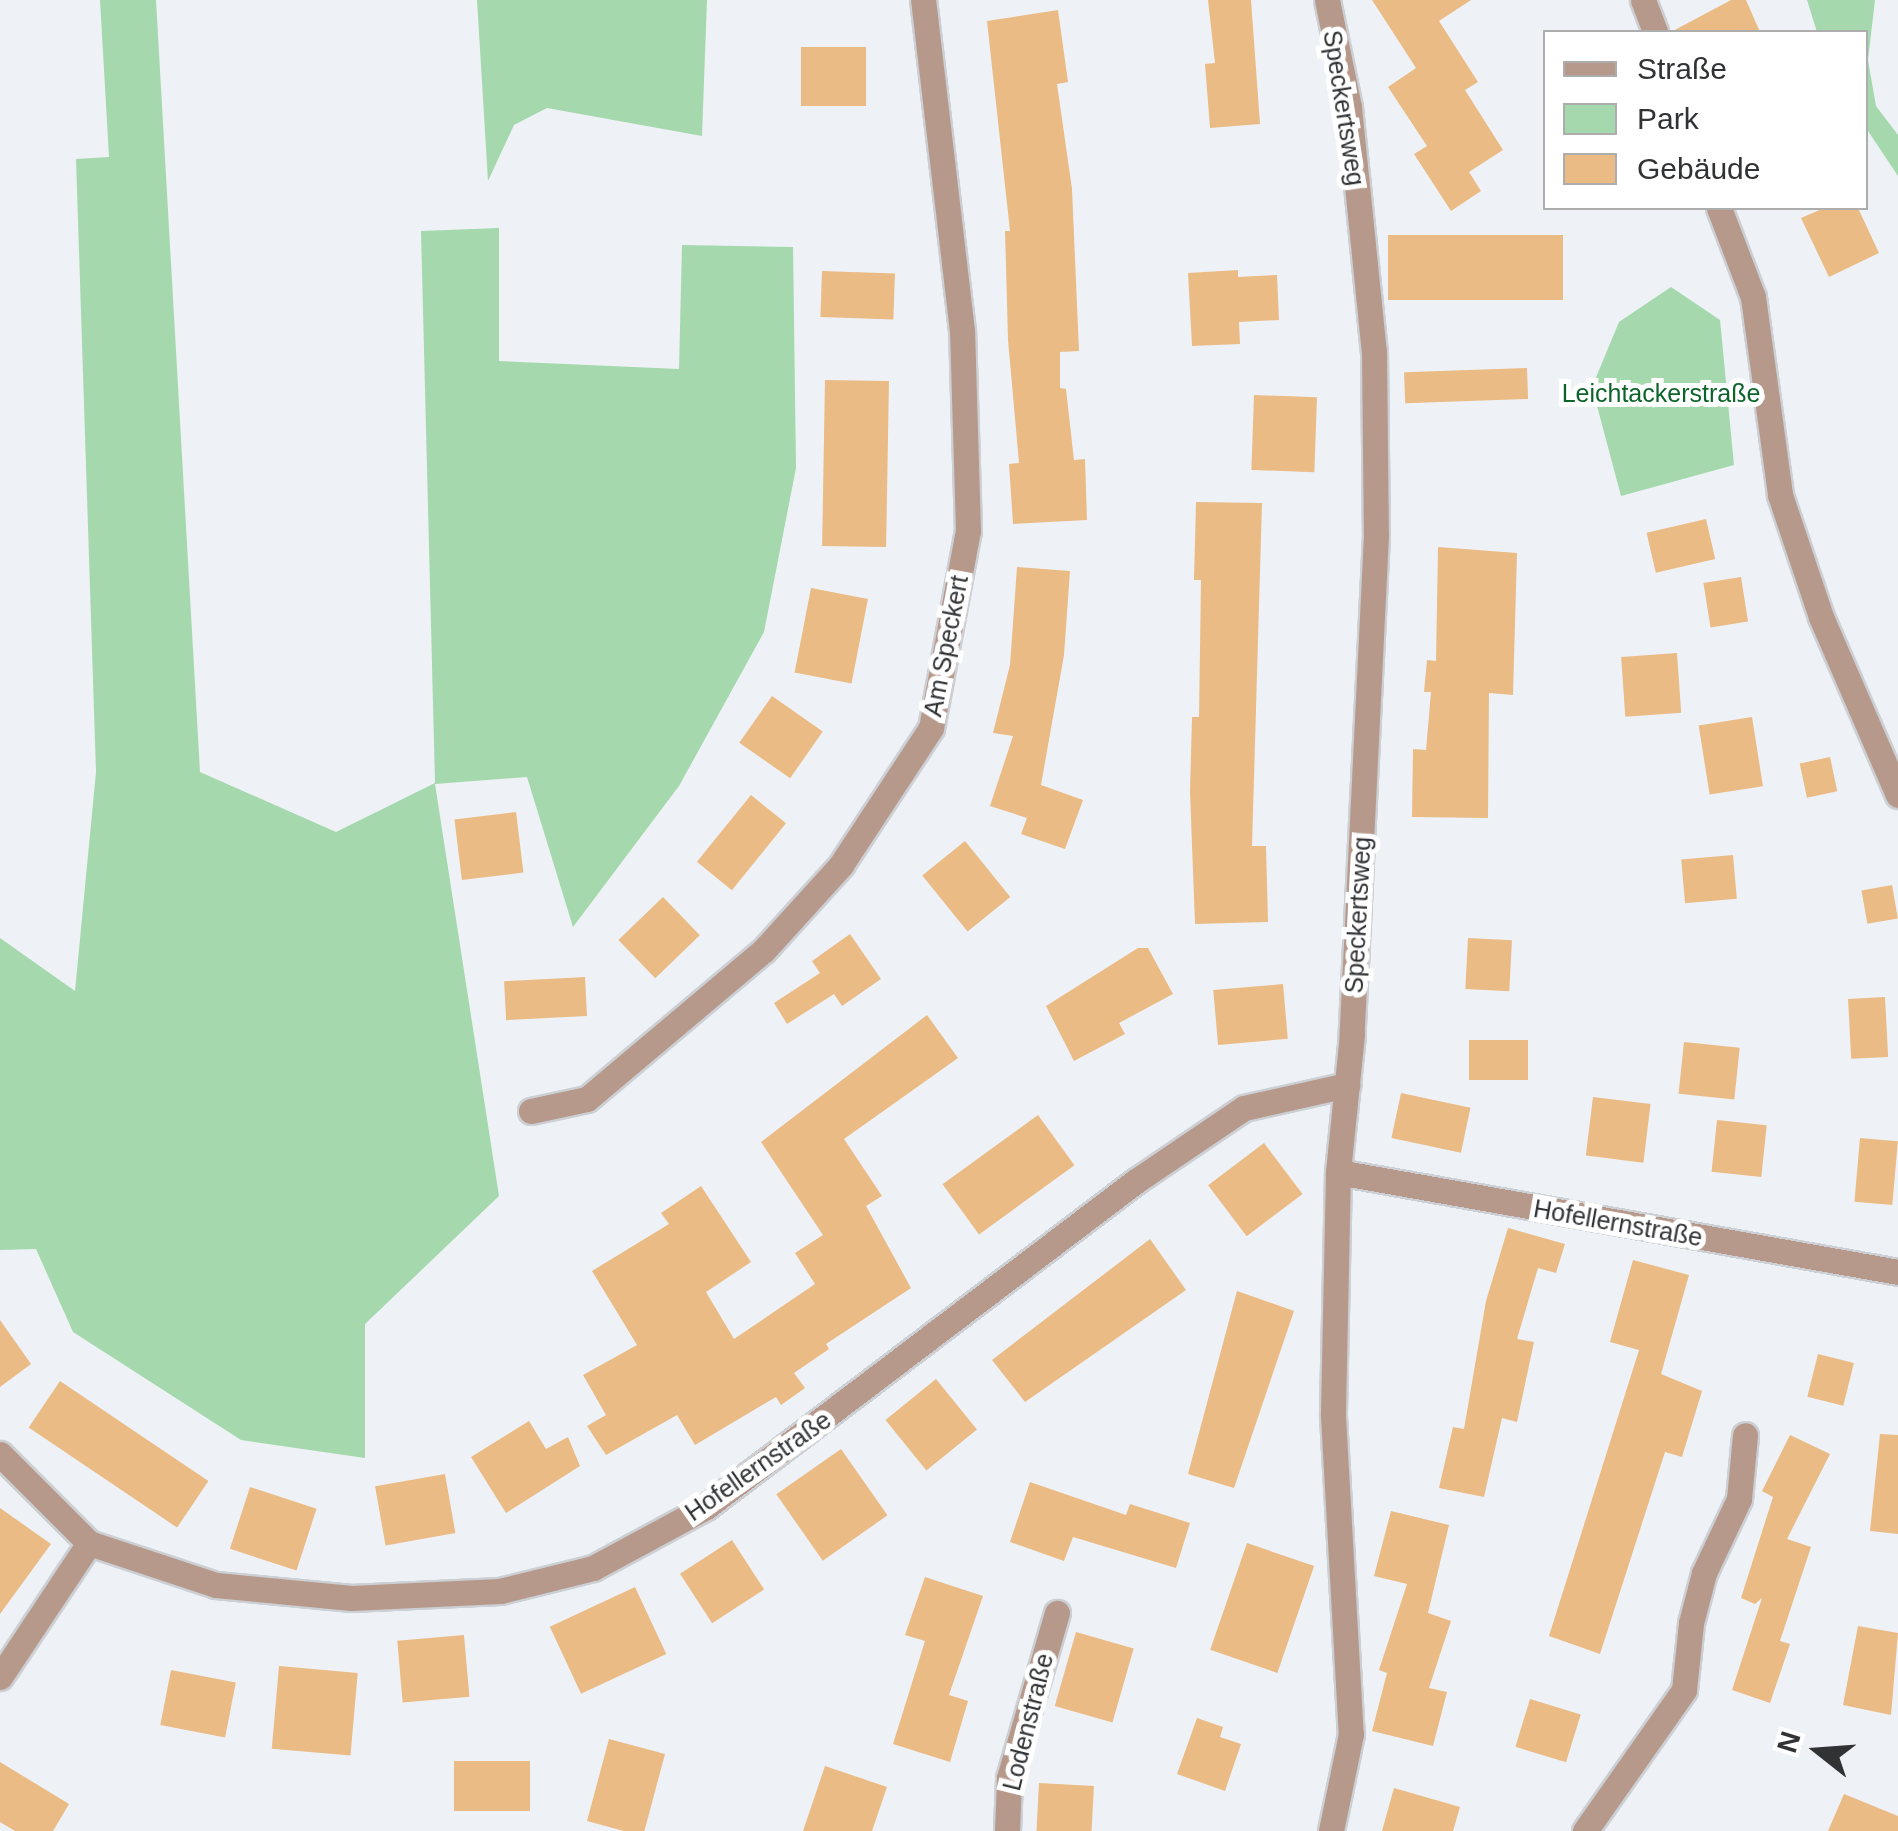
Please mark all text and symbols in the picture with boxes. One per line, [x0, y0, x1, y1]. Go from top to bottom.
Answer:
street label: Speckertsweg [1317, 28, 1371, 188]
legend [1543, 30, 1868, 210]
text: Straße [1637, 52, 1727, 85]
text: Park [1637, 102, 1699, 135]
text: Gebäude [1637, 152, 1760, 185]
park label: Leichtackerstraße [1562, 378, 1760, 408]
street label: Am Speckert [918, 573, 974, 719]
street label: Speckertsweg [1339, 836, 1377, 994]
street label: Hofellernstraße [1531, 1193, 1705, 1253]
street label: Hofellernstraße [679, 1405, 837, 1527]
street label: Lodenstraße [996, 1650, 1060, 1794]
north arrow [1768, 1701, 1868, 1801]
text: N [1771, 1728, 1807, 1756]

